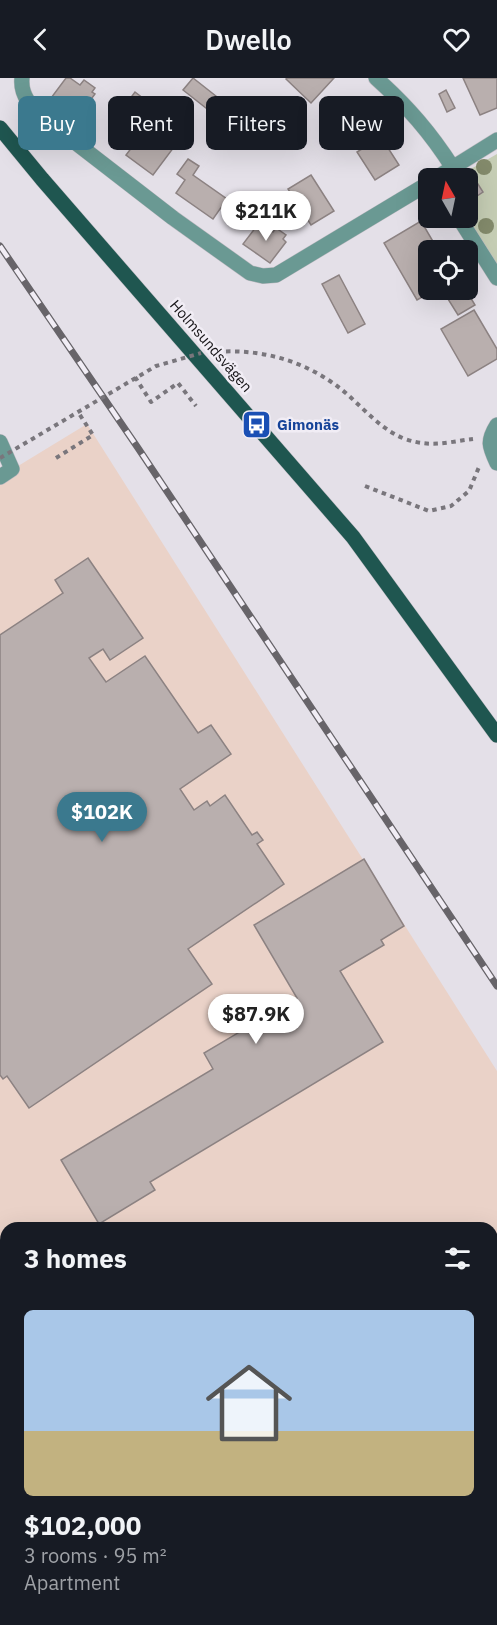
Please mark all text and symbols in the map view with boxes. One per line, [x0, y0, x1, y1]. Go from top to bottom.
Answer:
text: Dwello [205, 22, 292, 57]
icon: back [24, 23, 57, 56]
icon: heart [440, 23, 473, 56]
chip: Buy [18, 96, 96, 150]
chip: Rent [108, 96, 194, 150]
chip: Filters [206, 96, 307, 150]
chip: New [319, 96, 404, 150]
north arrow [418, 168, 478, 228]
map controls [418, 168, 478, 300]
pin: $211K [224, 191, 308, 242]
text: $211K [235, 197, 297, 224]
button: locate [418, 240, 478, 300]
street label: Holmsundsvägen [166, 296, 257, 396]
bus stop icon: Gimonäs [240, 409, 272, 441]
place label: Gimonäs [277, 415, 339, 434]
pin: $102K [60, 792, 144, 843]
text: $102K [71, 798, 133, 825]
pin: $87.9K [207, 994, 305, 1045]
text: $87.9K [222, 1000, 290, 1027]
text: 3 homes [24, 1241, 127, 1275]
icon: filters [441, 1242, 474, 1275]
icon: home [195, 1349, 303, 1457]
text: $102,000 [24, 1508, 141, 1542]
text: 3 rooms · 95 m² [24, 1542, 167, 1569]
text: Apartment [24, 1569, 120, 1596]

